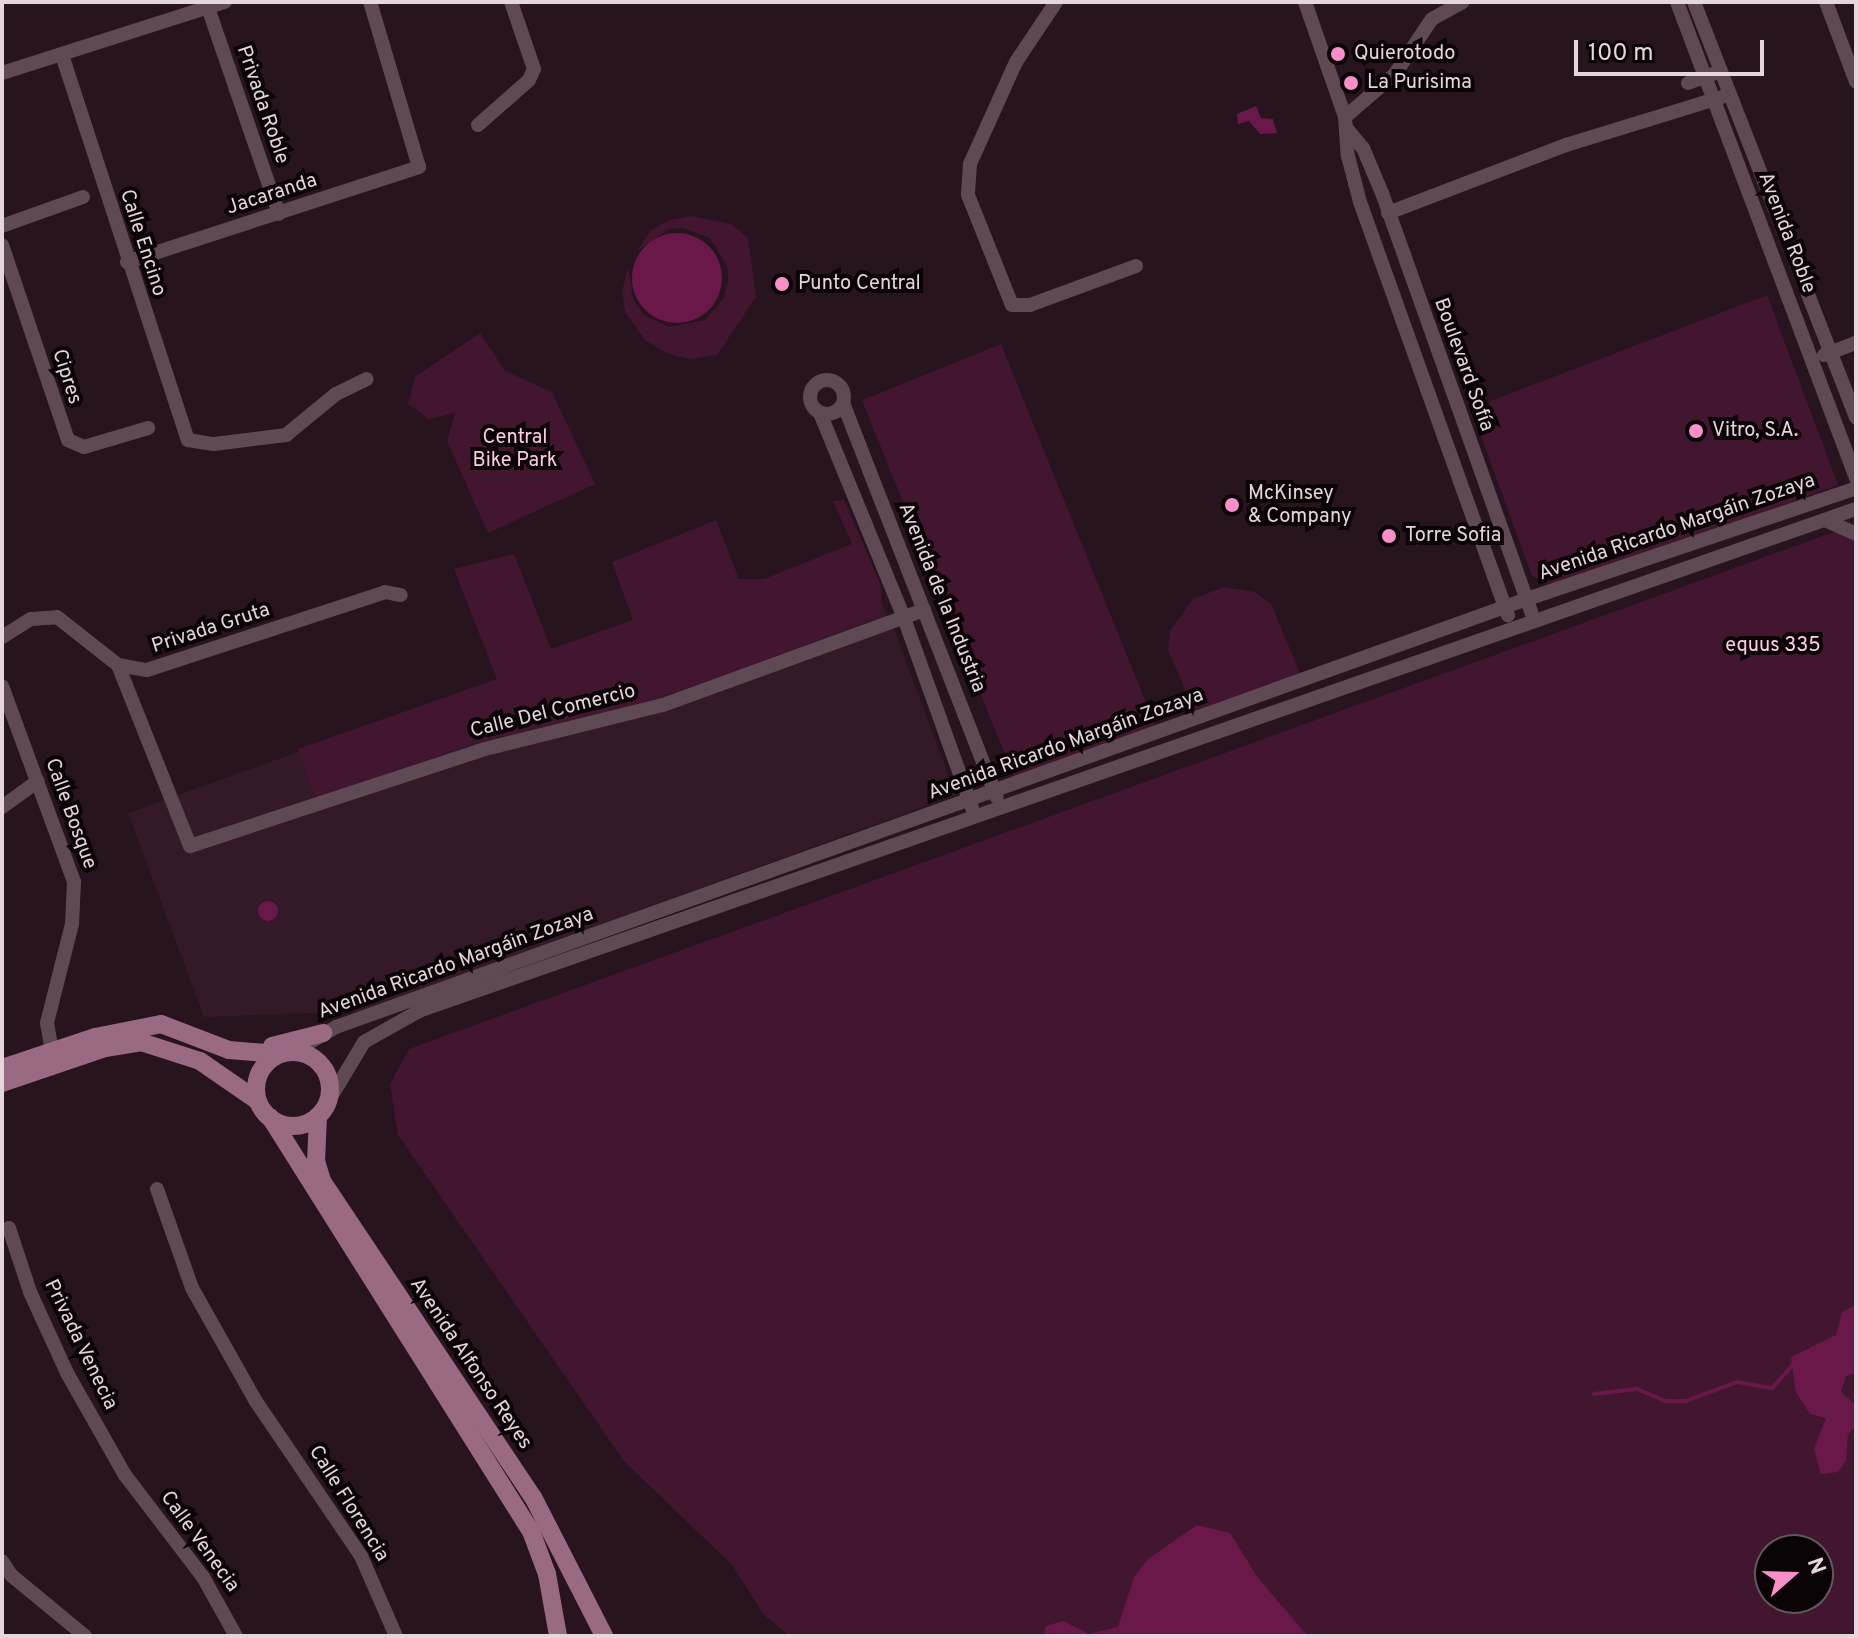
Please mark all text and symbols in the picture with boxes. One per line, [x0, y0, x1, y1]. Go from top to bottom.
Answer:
scale bar [1578, 24, 1768, 74]
text: 100 m [1588, 39, 1654, 69]
place label: Quierotodo [1354, 42, 1455, 66]
street label: Privada Roble [231, 43, 293, 167]
marker: Quierotodo [1329, 45, 1347, 63]
place label: La Purisima [1367, 71, 1472, 95]
marker: La Purisima [1342, 74, 1360, 92]
street label: Jacaranda [224, 169, 320, 221]
street label: Avenida Roble [1752, 169, 1820, 297]
street label: Calle Encino [113, 187, 171, 299]
place label: Punto Central [798, 272, 921, 296]
marker: Punto Central [773, 275, 791, 293]
street label: Boulevard Sofía [1428, 295, 1498, 435]
street label: Cipres [46, 346, 86, 408]
place label: Vitro, S.A. [1712, 419, 1798, 443]
marker: Vitro, S.A. [1687, 422, 1705, 440]
park label: Central Bike Park [473, 426, 557, 473]
street label: Avenida Ricardo Margáin Zozaya [1536, 469, 1818, 587]
place label: McKinsey & Company [1248, 482, 1352, 529]
marker: McKinsey & Company [1223, 496, 1241, 514]
street label: Avenida de la Industria [892, 500, 990, 696]
place label: Torre Sofia [1405, 524, 1501, 548]
marker: Torre Sofia [1380, 527, 1398, 545]
street label: Privada Gruta [149, 599, 273, 659]
park label: equus 335 [1725, 634, 1821, 658]
street label: Calle Del Comercio [468, 680, 638, 744]
street label: Avenida Ricardo Margáin Zozaya [925, 684, 1207, 806]
street label: Calle Bosque [39, 755, 101, 873]
street label: Avenida Ricardo Margáin Zozaya [315, 903, 597, 1025]
street label: Avenida Alfonso Reyes [403, 1273, 537, 1455]
street label: Privada Venecia [38, 1276, 122, 1414]
street label: Calle Florencia [303, 1442, 393, 1566]
street label: Calle Venecia [154, 1486, 244, 1598]
north arrow [1754, 1534, 1834, 1614]
text: N [1800, 1554, 1831, 1578]

